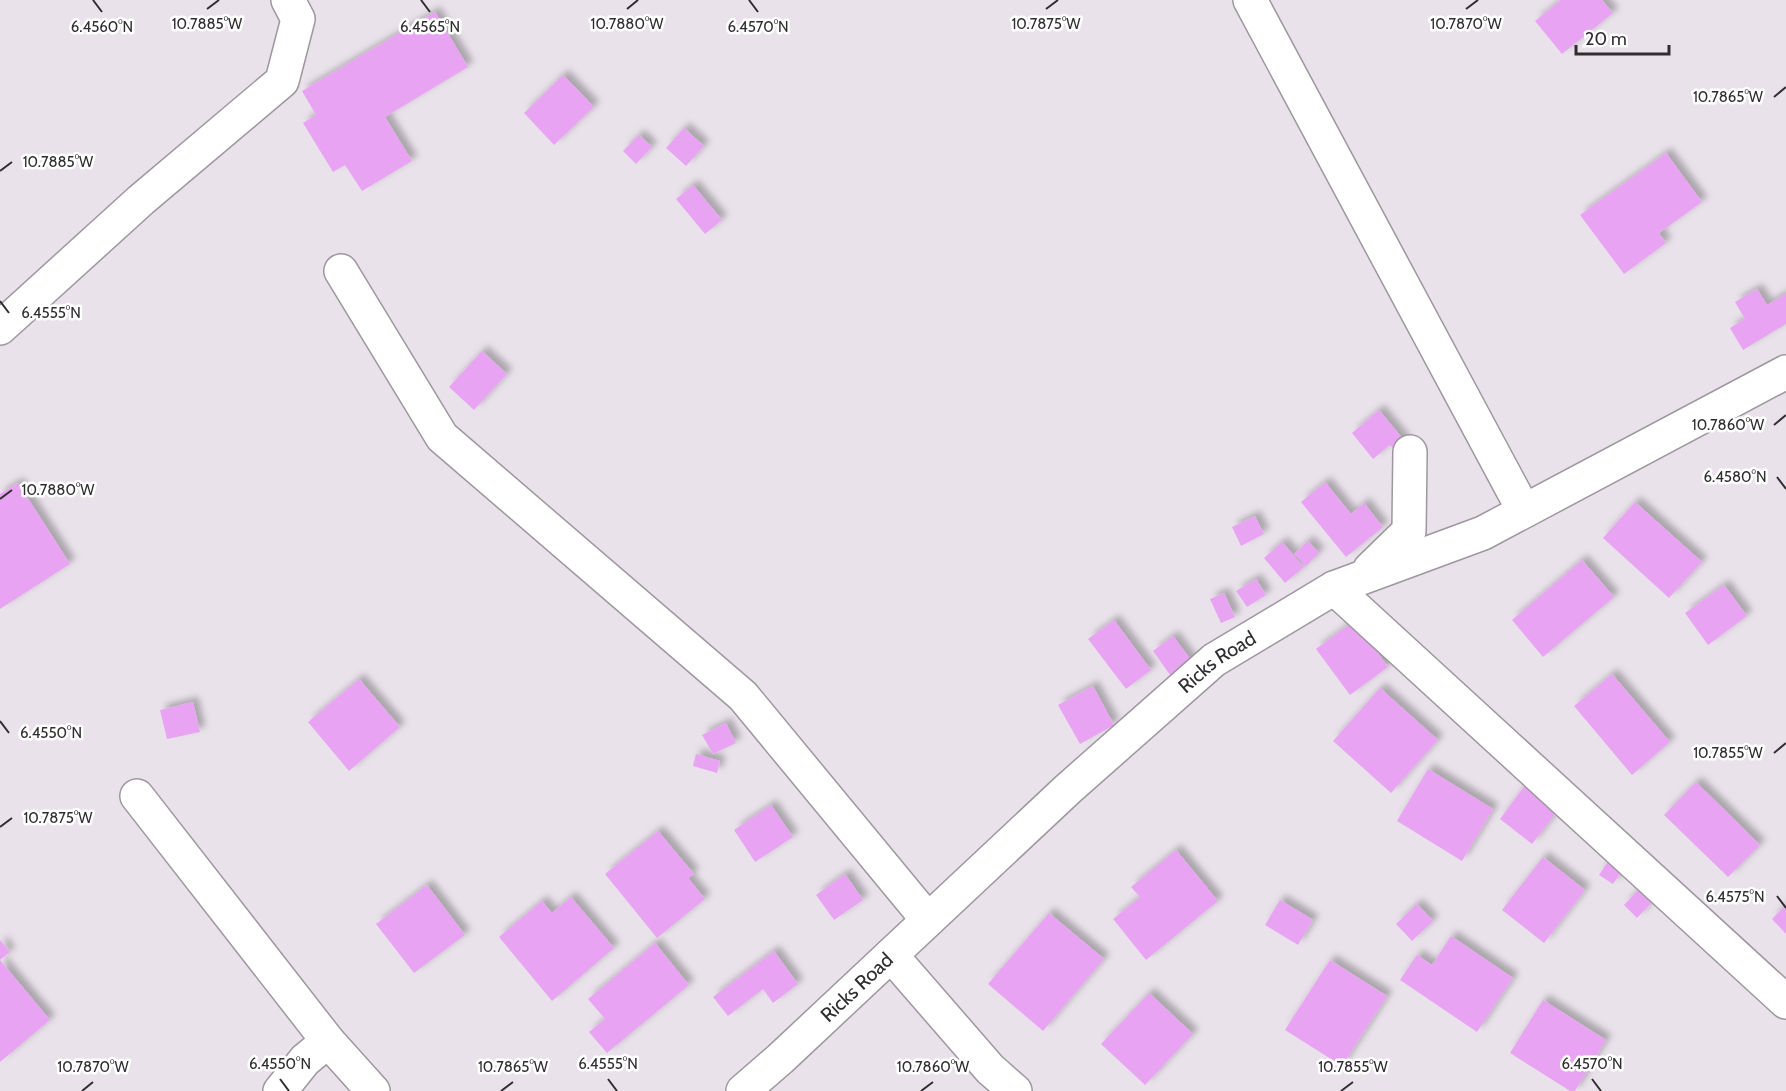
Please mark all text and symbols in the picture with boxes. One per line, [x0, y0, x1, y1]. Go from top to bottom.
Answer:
text: 10.7885°W [172, 15, 243, 33]
text: 10.7880°W [591, 15, 664, 33]
text: 10.7875°W [1011, 15, 1081, 33]
text: 10.7870°W [1430, 15, 1502, 33]
text: 6.4560°N [71, 18, 133, 36]
text: 6.4565°N [400, 18, 460, 36]
text: 6.4570°N [727, 18, 789, 36]
scale bar [1576, 18, 1669, 56]
text: 20 m [1585, 28, 1627, 50]
text: 10.7865°W [1693, 88, 1764, 106]
text: 10.7885°W [23, 153, 94, 171]
text: 6.4555°N [21, 304, 81, 322]
text: 10.7860°W [1692, 416, 1765, 434]
text: 6.4580°N [1704, 468, 1766, 486]
text: 10.7880°W [22, 481, 95, 499]
street label: Ricks Road [1173, 626, 1260, 698]
text: 6.4550°N [20, 724, 82, 742]
text: 10.7855°W [1693, 744, 1764, 762]
text: 10.7875°W [23, 809, 93, 827]
text: 6.4575°N [1705, 888, 1765, 906]
street label: Ricks Road [815, 947, 898, 1027]
text: 6.4550°N [249, 1055, 311, 1073]
text: 6.4555°N [578, 1055, 638, 1073]
text: 6.4570°N [1561, 1055, 1623, 1073]
text: 10.7870°W [57, 1058, 129, 1076]
text: 10.7865°W [478, 1058, 549, 1076]
text: 10.7860°W [897, 1058, 970, 1076]
text: 10.7855°W [1318, 1058, 1389, 1076]

